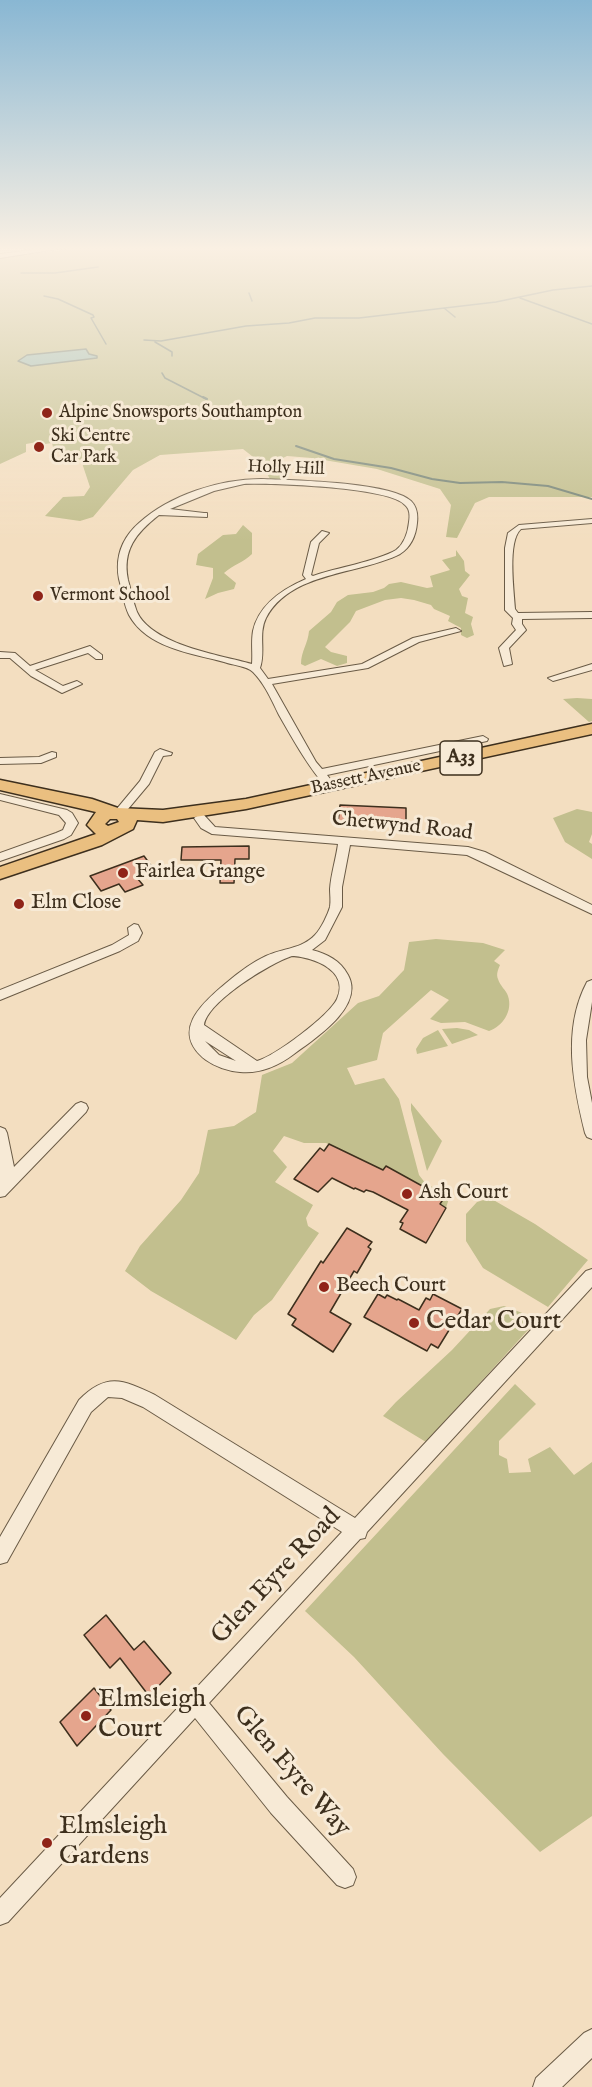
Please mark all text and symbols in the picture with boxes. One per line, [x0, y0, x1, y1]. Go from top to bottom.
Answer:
place label: Alpine Snowsports Southampton [59, 402, 302, 424]
marker: Alpine Snowsports Southampton [40, 406, 54, 420]
place label: Ski Centre Car Park [51, 426, 130, 468]
marker: Ski Centre Car Park [32, 440, 46, 454]
street label: Holly Hill [247, 457, 325, 481]
place label: Vermont School [50, 585, 170, 607]
marker: Vermont School [31, 589, 45, 603]
road number: A33 [440, 741, 482, 775]
street label: Bassett Avenue [309, 756, 423, 800]
street label: Chetwynd Road [330, 807, 474, 847]
place label: Fairlea Grange [135, 860, 265, 886]
marker: Fairlea Grange [116, 866, 130, 880]
place label: Elm Close [31, 891, 121, 917]
marker: Elm Close [12, 897, 26, 911]
place label: Ash Court [419, 1181, 508, 1207]
marker: Ash Court [400, 1187, 414, 1201]
place label: Beech Court [336, 1274, 446, 1300]
marker: Beech Court [317, 1280, 331, 1294]
place label: Cedar Court [426, 1307, 561, 1339]
marker: Cedar Court [407, 1316, 421, 1330]
street label: Glen Eyre Road [206, 1502, 348, 1652]
place label: Elmsleigh Court [98, 1685, 206, 1746]
street label: Glen Eyre Way [226, 1700, 356, 1844]
marker: Elmsleigh Court [79, 1709, 93, 1723]
place label: Elmsleigh Gardens [59, 1812, 167, 1874]
marker: Elmsleigh Gardens [40, 1836, 54, 1850]

